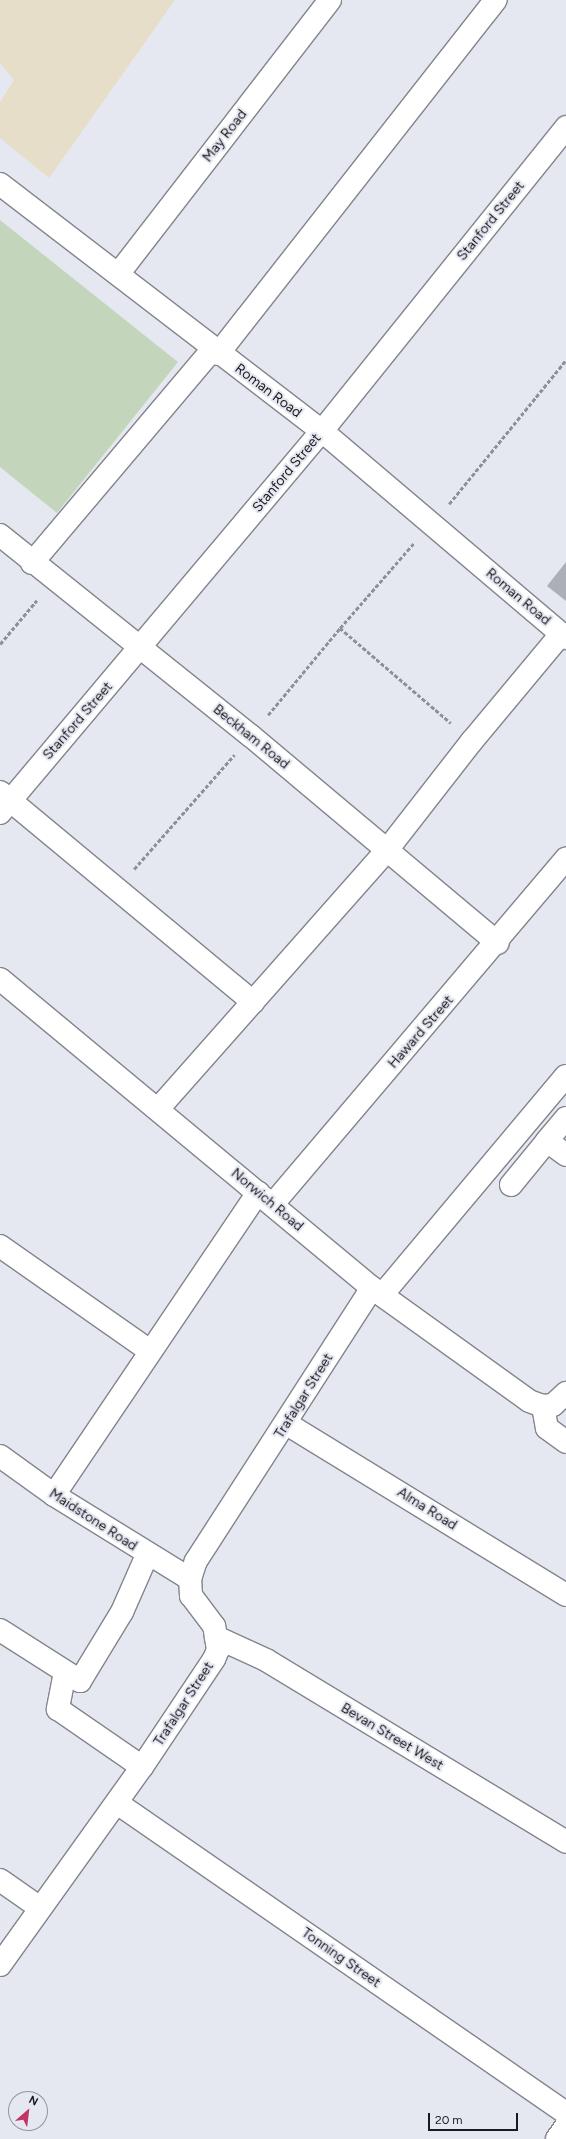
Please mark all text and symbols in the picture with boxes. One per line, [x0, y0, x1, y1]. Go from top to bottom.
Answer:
street label: May Road [199, 106, 251, 166]
street label: Stanford Street [454, 178, 528, 264]
street label: Roman Road [231, 360, 305, 422]
street label: Stanford Street [249, 430, 325, 516]
street label: Roman Road [482, 565, 554, 629]
street label: Stanford Street [40, 679, 116, 763]
street label: Beckham Road [210, 701, 292, 773]
street label: Haward Street [385, 992, 457, 1072]
street label: Norwich Road [228, 1165, 306, 1235]
street label: Trafalgar Street [271, 1350, 337, 1442]
street label: Alma Road [394, 1484, 460, 1534]
street label: Maidstone Road [46, 1485, 140, 1555]
street label: Trafalgar Street [151, 1659, 217, 1749]
street label: Bevan Street West [338, 1700, 446, 1774]
street label: Tonning Street [298, 1925, 384, 1991]
north arrow [8, 2091, 48, 2131]
text: N [27, 2093, 40, 2109]
scale bar [430, 2105, 520, 2131]
text: 20 m [435, 2113, 463, 2127]

